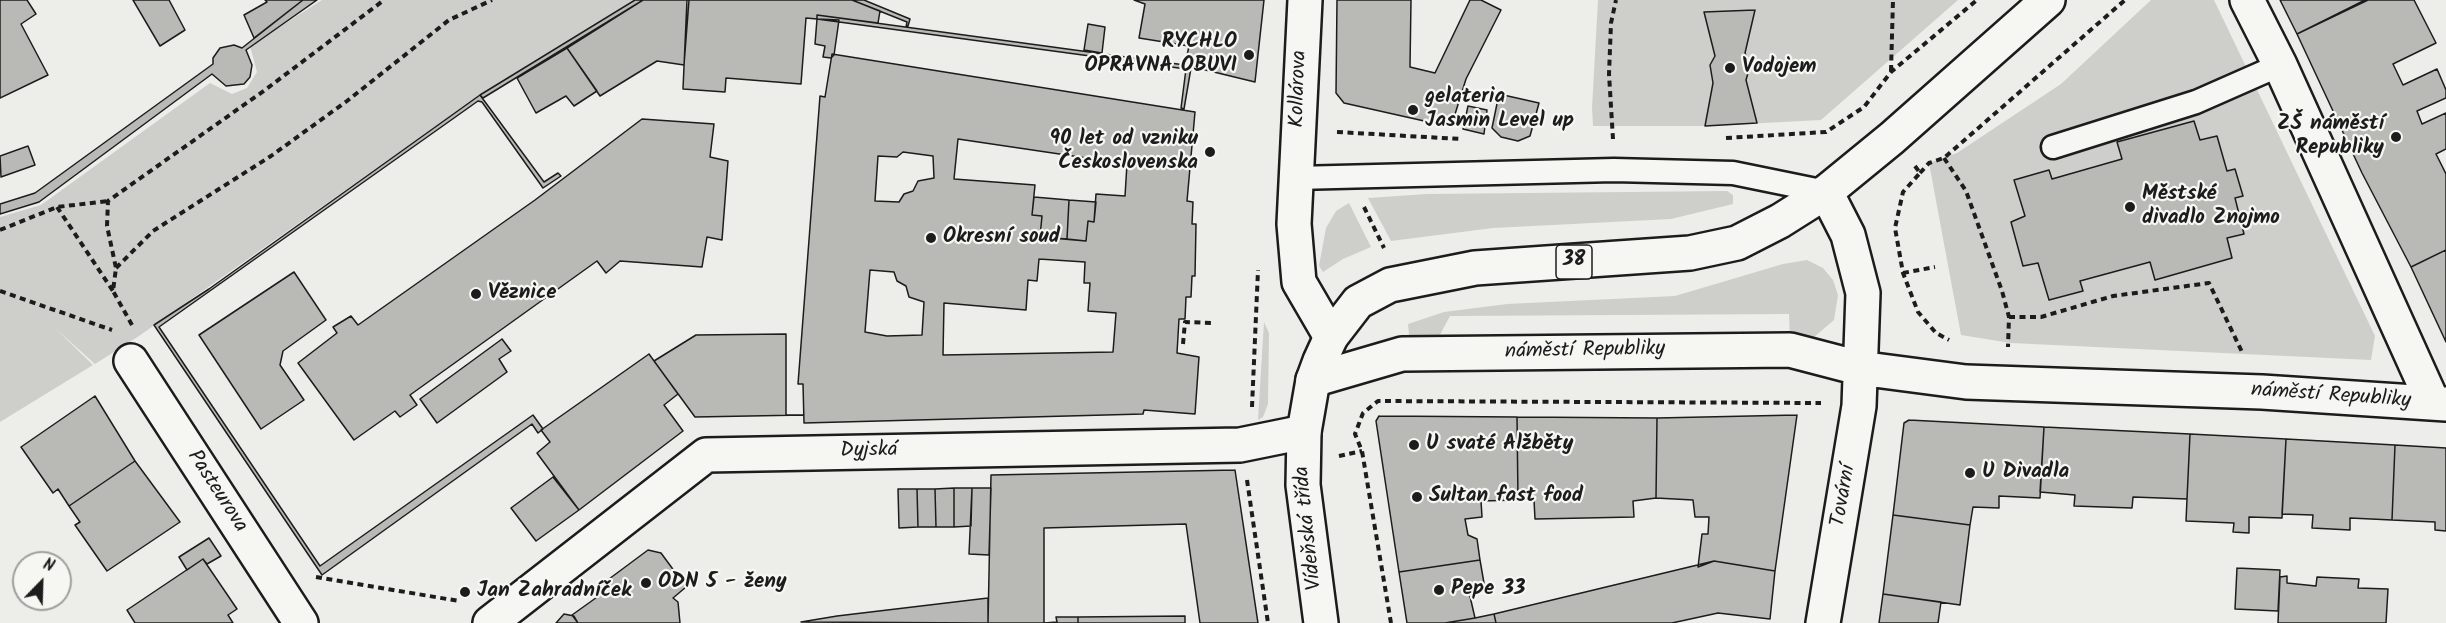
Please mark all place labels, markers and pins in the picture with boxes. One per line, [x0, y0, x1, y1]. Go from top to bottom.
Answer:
place label: RYCHLO OPRAVNA OBUVI [1085, 30, 1237, 80]
marker: RYCHLO OPRAVNA OBUVI [1242, 48, 1256, 62]
place label: Vodojem [1742, 55, 1817, 81]
marker: Vodojem [1723, 61, 1737, 75]
place label: gelateria Jasmin Level up [1425, 85, 1574, 135]
marker: gelateria Jasmin Level up [1406, 103, 1420, 117]
place label: ZŠ náměstí Republiky [2277, 112, 2384, 162]
place label: 90 let od vzniku Československa [1050, 127, 1198, 177]
marker: ZŠ náměstí Republiky [2389, 130, 2403, 144]
marker: 90 let od vzniku Československa [1203, 145, 1217, 159]
place label: Městské divadlo Znojmo [2142, 182, 2280, 232]
marker: Městské divadlo Znojmo [2123, 200, 2137, 214]
place label: Okresní soud [943, 225, 1060, 251]
marker: Okresní soud [924, 231, 938, 245]
place label: Věznice [488, 281, 556, 307]
marker: Věznice [469, 287, 483, 301]
place label: U svaté Alžběty [1426, 432, 1573, 458]
marker: U svaté Alžběty [1407, 438, 1421, 452]
place label: U Divadla [1982, 460, 2069, 486]
marker: U Divadla [1963, 466, 1977, 480]
place label: Sultan fast food [1429, 484, 1583, 510]
marker: Sultan fast food [1410, 490, 1424, 504]
place label: ODN 5 - ženy [658, 570, 787, 596]
marker: ODN 5 - ženy [639, 576, 653, 590]
place label: Pepe 33 [1451, 577, 1525, 603]
place label: Jan Zahradníček [477, 579, 631, 605]
marker: Pepe 33 [1432, 583, 1446, 597]
marker: Jan Zahradníček [458, 585, 472, 599]

